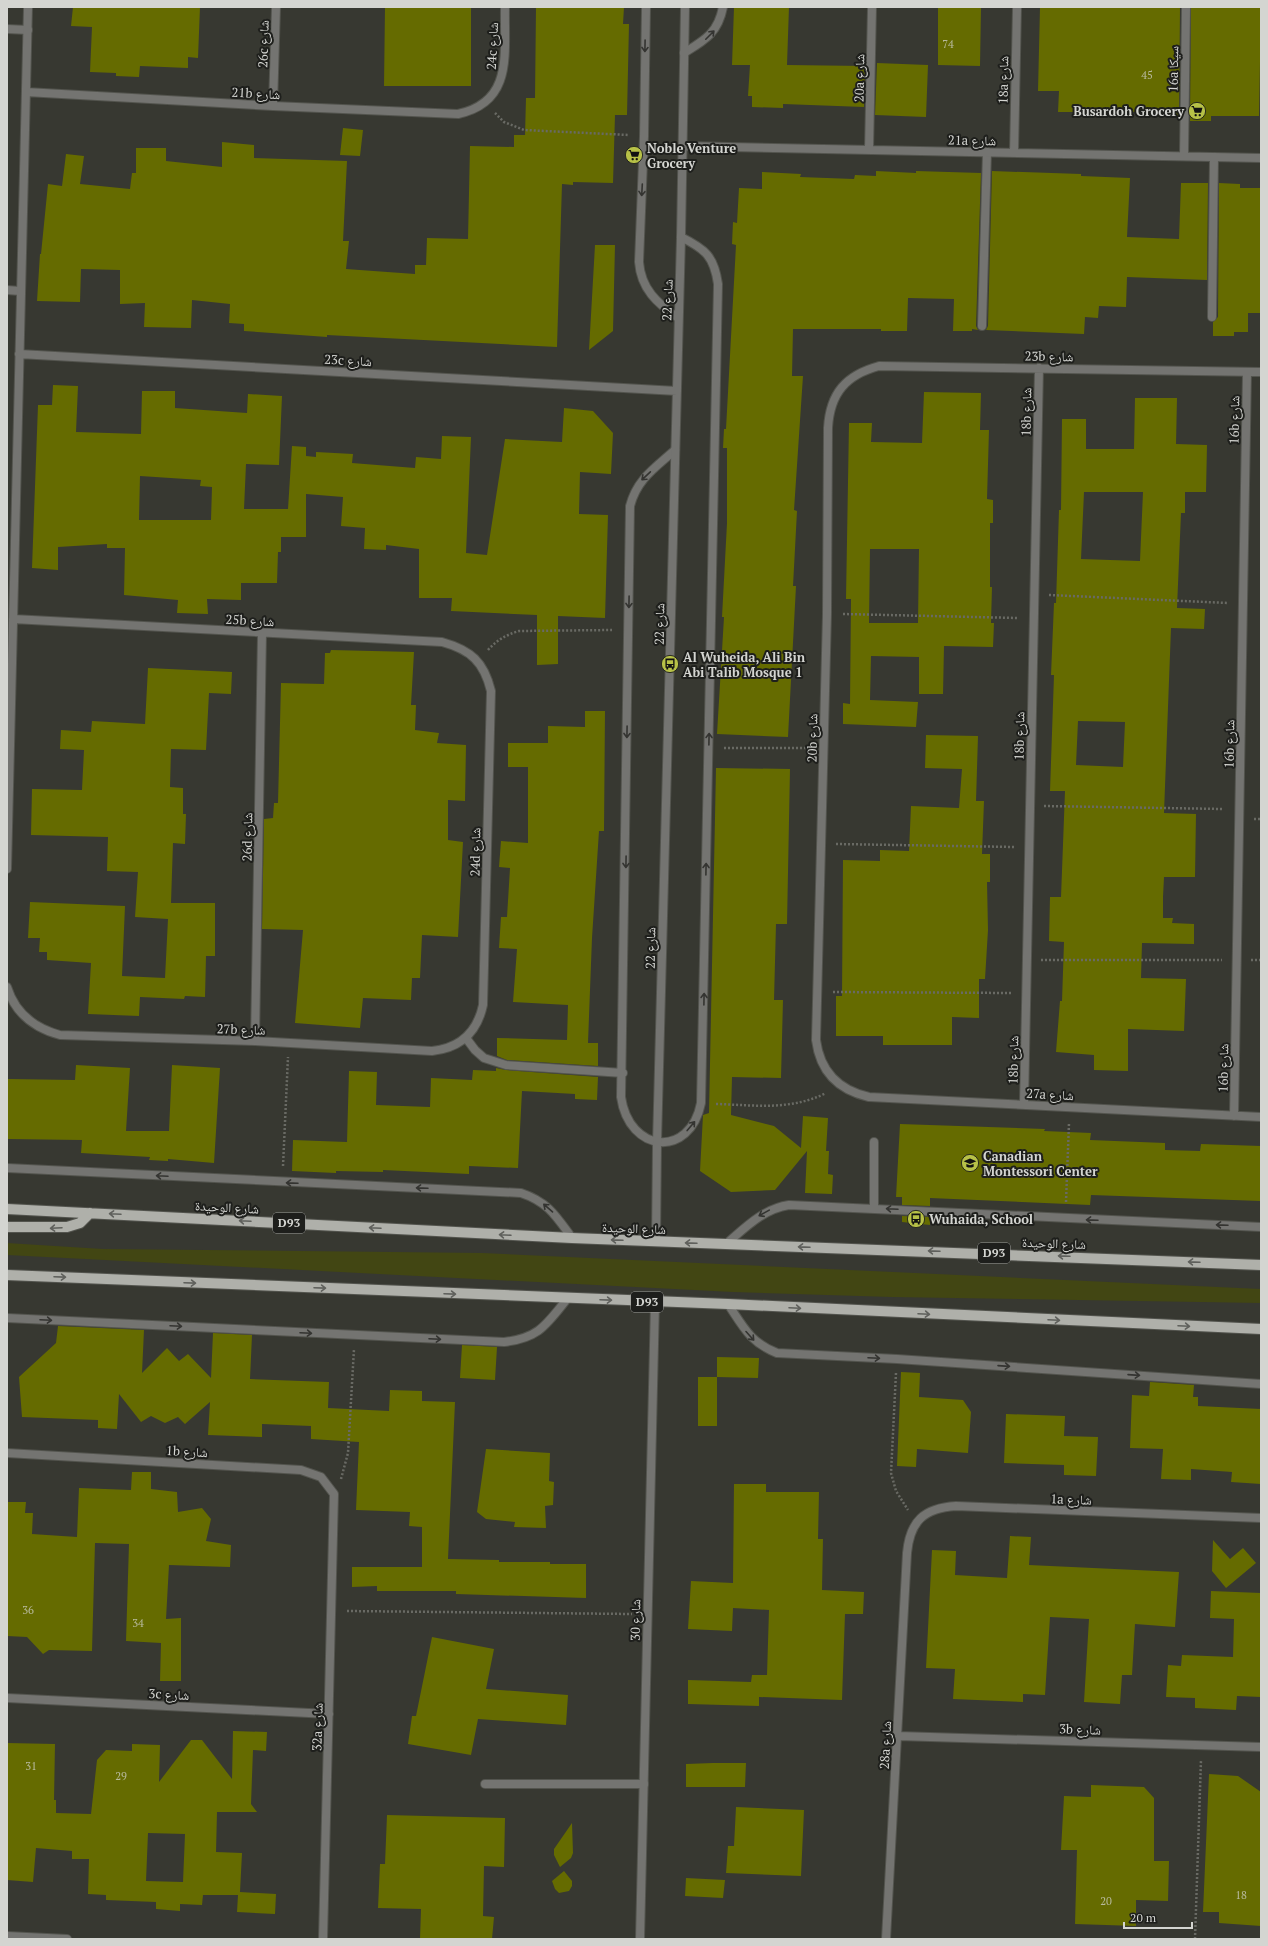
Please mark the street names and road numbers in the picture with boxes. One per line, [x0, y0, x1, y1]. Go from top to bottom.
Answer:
street label: 26c شارع [253, 20, 274, 68]
street label: 24c شارع [482, 22, 503, 70]
street label: 16a سيكا [1164, 46, 1182, 92]
street label: 20a شارع [850, 54, 869, 102]
street label: 18a شارع [994, 56, 1013, 104]
street label: 21b شارع [231, 83, 281, 104]
street label: 21a شارع [948, 131, 996, 150]
street label: شارع 22 [657, 279, 678, 321]
street label: 23b شارع [1024, 347, 1074, 366]
street label: 23c شارع [324, 350, 372, 371]
street label: 18b شارع [1017, 387, 1036, 437]
street label: 16b شارع [1225, 395, 1244, 445]
street label: شارع 22 [650, 603, 669, 645]
street label: 25b شارع [225, 610, 275, 631]
street label: 18b شارع [1010, 711, 1029, 761]
street label: 20b شارع [803, 713, 822, 763]
street label: 16b شارع [1220, 719, 1239, 769]
street label: 26d شارع [238, 812, 257, 862]
street label: 24d شارع [466, 827, 485, 877]
street label: شارع 22 [641, 927, 660, 969]
street label: 27b شارع [216, 1019, 266, 1040]
street label: 18b شارع [1004, 1035, 1023, 1085]
street label: 16b شارع [1214, 1043, 1233, 1093]
street label: 27a شارع [1026, 1084, 1074, 1105]
street label: شارع الوحيدة [194, 1196, 260, 1219]
road number: D93 [273, 1213, 305, 1233]
street label: شارع الوحيدة [602, 1218, 666, 1239]
street label: شارع الوحيدة [1022, 1233, 1086, 1254]
road number: D93 [978, 1243, 1010, 1263]
road number: D93 [631, 1292, 663, 1312]
street label: 1b شارع [166, 1441, 208, 1462]
street label: 1a شارع [1050, 1489, 1092, 1510]
street label: شارع 30 [626, 1599, 645, 1641]
street label: 3c شارع [148, 1684, 190, 1705]
street label: 32a شارع [307, 1703, 328, 1751]
street label: 3b شارع [1059, 1719, 1101, 1740]
street label: 28a شارع [875, 1720, 896, 1770]

